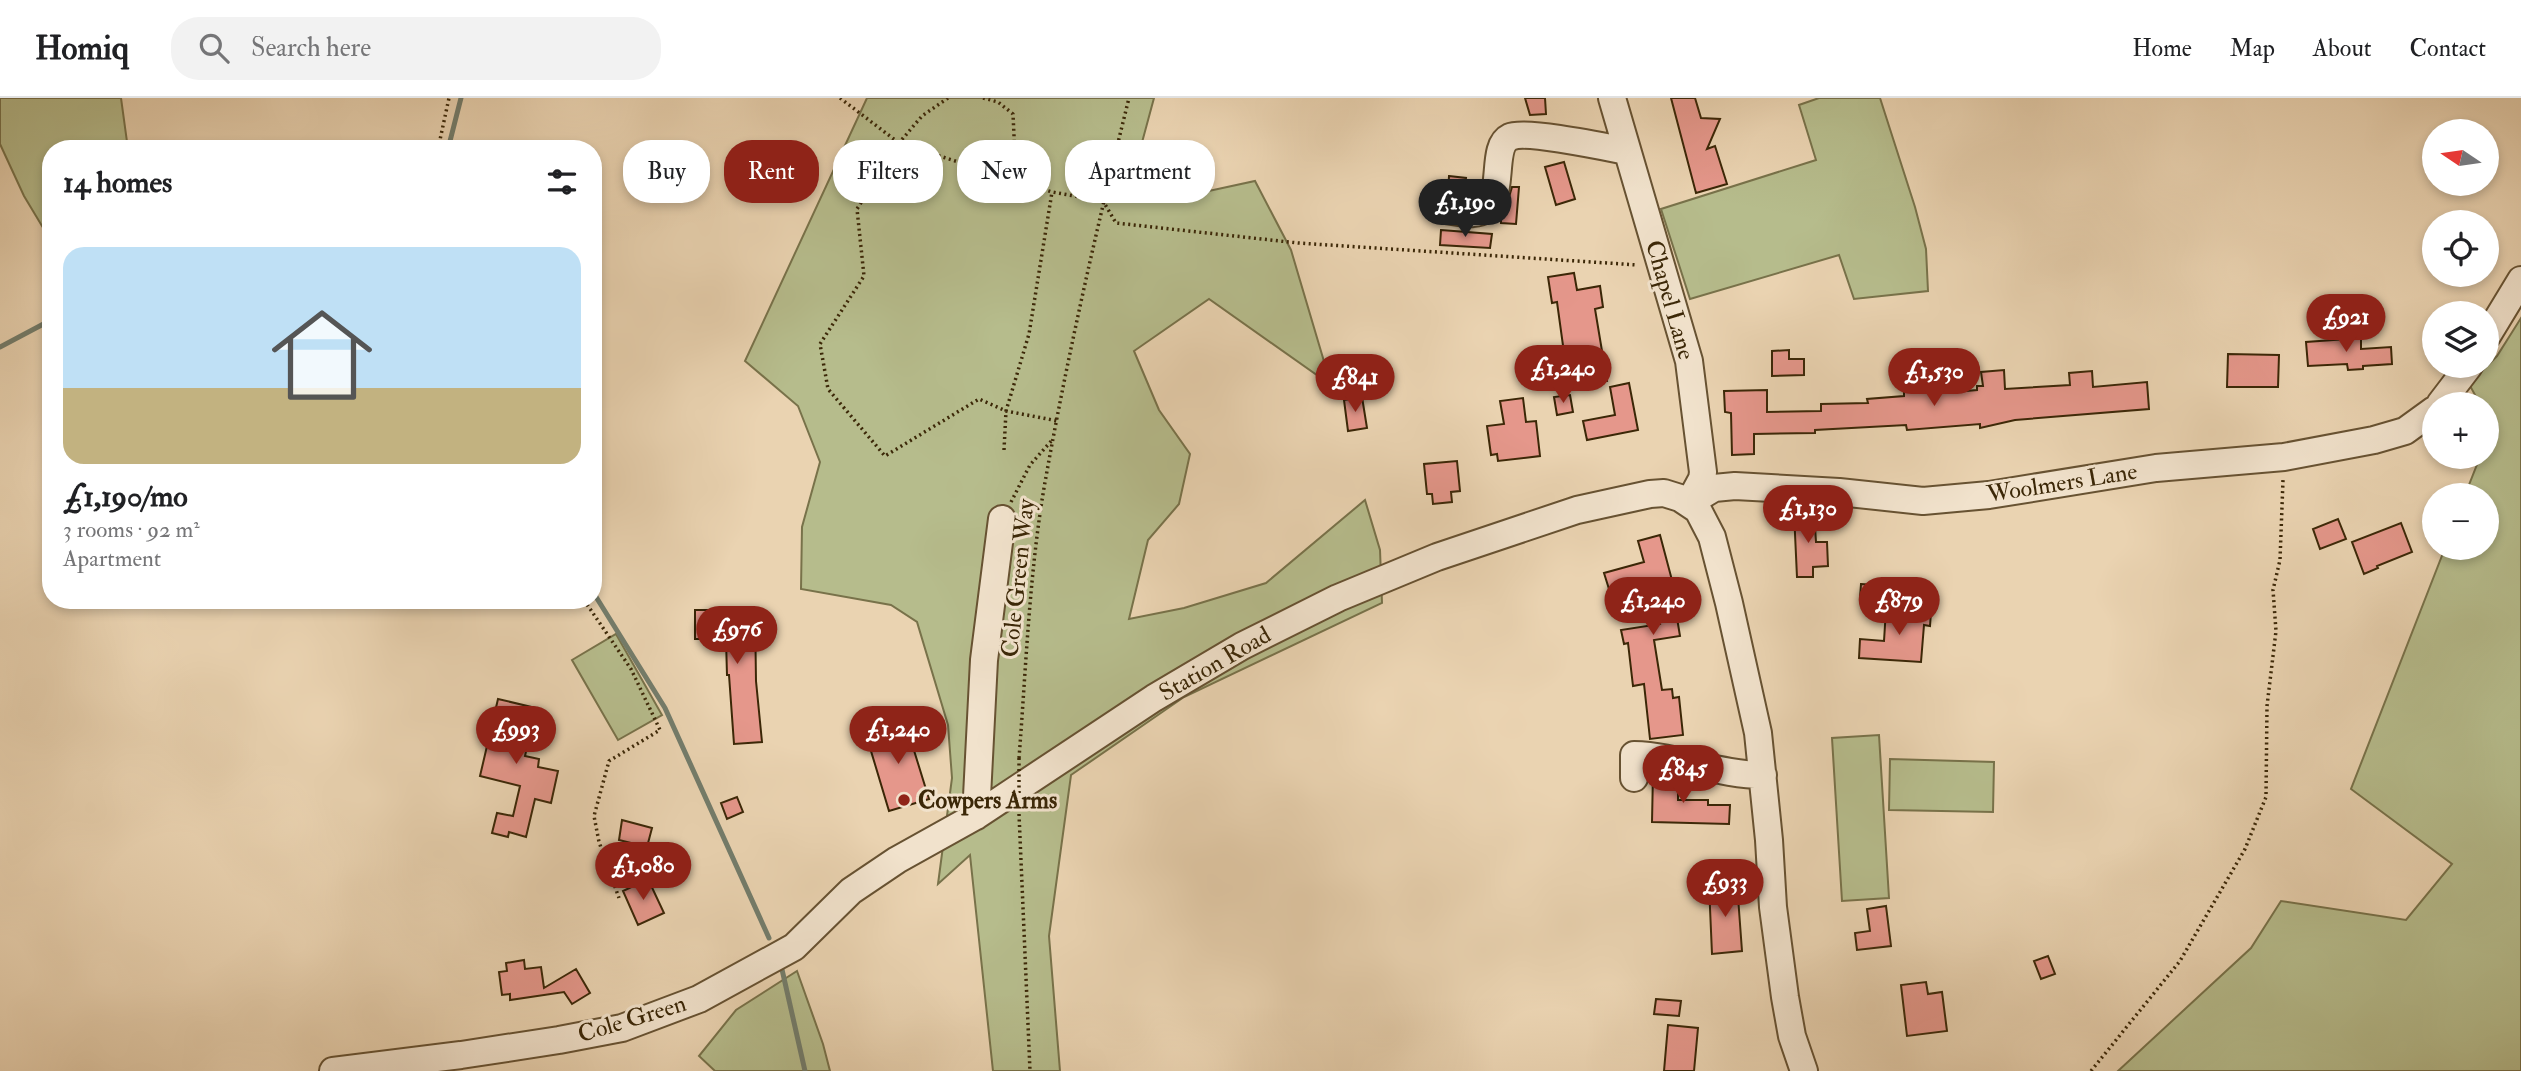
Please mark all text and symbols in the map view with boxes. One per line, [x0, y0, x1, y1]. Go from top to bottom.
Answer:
search box [171, 17, 661, 80]
text: Homiq [35, 28, 129, 69]
icon: search [195, 29, 233, 67]
text: Search here [251, 32, 371, 64]
text: Home [2132, 33, 2192, 64]
text: Map [2230, 33, 2275, 64]
text: About [2313, 33, 2372, 64]
text: Contact [2410, 33, 2486, 64]
north arrow [2422, 119, 2499, 196]
map controls [2422, 119, 2499, 560]
chip: Buy [623, 140, 710, 203]
chip: Rent [724, 140, 819, 203]
chip: Filters [833, 140, 943, 203]
chip: New [957, 140, 1051, 203]
chip: Apartment [1065, 140, 1215, 203]
icon: filters [543, 163, 581, 201]
text: 14 homes [63, 164, 172, 201]
pin: £1,190 [1408, 180, 1522, 239]
text: £1,190 [1435, 187, 1495, 216]
button: locate [2422, 210, 2499, 287]
street label: Chapel Lane [1638, 237, 1702, 363]
icon: home [259, 292, 385, 418]
pin: £921 [2305, 294, 2387, 354]
button: layers [2422, 301, 2499, 378]
text: £921 [2322, 302, 2370, 331]
pin: £1,240 [1506, 345, 1620, 405]
pin: £1,530 [1877, 348, 1991, 408]
text: £1,240 [1530, 353, 1596, 382]
pin: £841 [1314, 354, 1396, 414]
text: £1,530 [1904, 356, 1964, 385]
text: £841 [1332, 362, 1378, 391]
button: + [2422, 392, 2499, 469]
street label: Woolmers Lane [1984, 456, 2139, 510]
text: £1,190/mo [63, 478, 188, 515]
button: − [2422, 483, 2499, 560]
pin: £1,130 [1751, 486, 1865, 545]
text: £1,130 [1779, 493, 1837, 522]
street label: Cole Green Way [994, 497, 1042, 659]
text: 3 rooms · 92 m² [63, 515, 200, 544]
text: Apartment [63, 544, 161, 573]
pin: £1,240 [1596, 578, 1710, 637]
pin: £879 [1858, 578, 1940, 637]
text: £1,240 [1620, 585, 1686, 614]
text: £879 [1875, 585, 1923, 614]
pin: £976 [696, 606, 778, 666]
text: £976 [712, 614, 762, 643]
street label: Station Road [1153, 619, 1277, 708]
pin: £993 [475, 706, 557, 766]
pin: £1,240 [841, 706, 955, 766]
text: £993 [492, 714, 540, 743]
text: £1,240 [865, 714, 931, 743]
pin: £845 [1642, 746, 1724, 805]
text: £845 [1659, 753, 1707, 782]
place label: Cowpers Arms [918, 785, 1057, 816]
marker: Cowpers Arms [896, 792, 912, 808]
pin: £1,080 [586, 842, 700, 902]
text: £1,080 [611, 850, 675, 879]
pin: £933 [1684, 860, 1766, 919]
text: £933 [1703, 867, 1747, 896]
street label: Cole Green [574, 988, 690, 1050]

